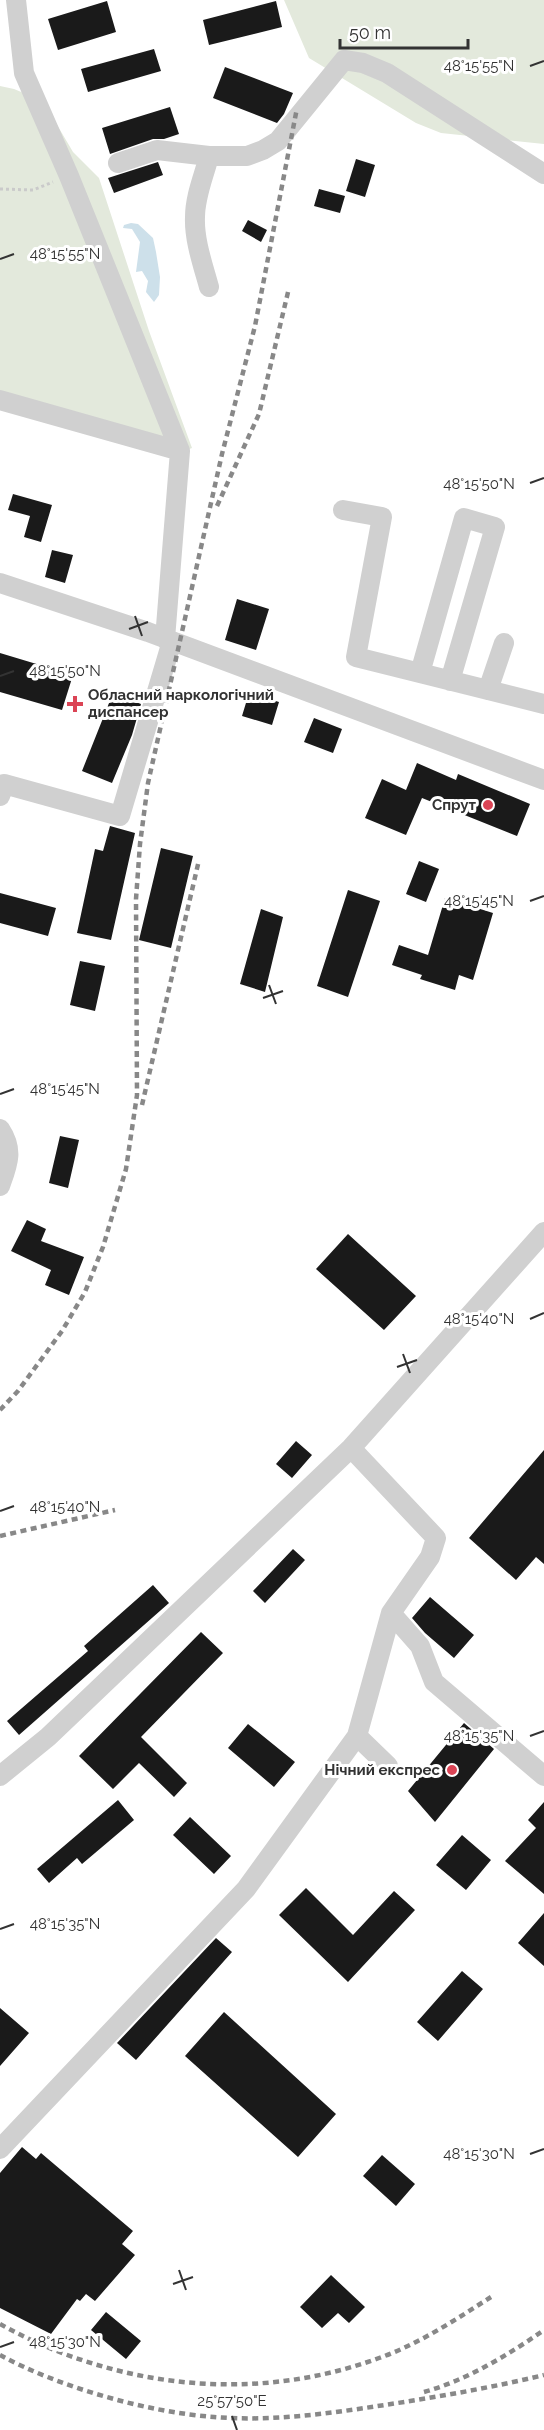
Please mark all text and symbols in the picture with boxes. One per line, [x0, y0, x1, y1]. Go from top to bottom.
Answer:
scale bar [340, 12, 468, 50]
text: 50 m [349, 22, 391, 43]
text: 48°15'55"N [444, 57, 514, 75]
text: 48°15'55"N [30, 245, 100, 263]
text: 48°15'50"N [443, 475, 515, 493]
text: 48°15'50"N [29, 662, 101, 680]
place label: Обласний наркологічний диспансер [88, 686, 274, 721]
marker: Обласний наркологічний диспансер [66, 695, 84, 713]
place label: Спрут [432, 796, 477, 814]
marker: Спрут [481, 798, 495, 812]
text: 48°15'45"N [444, 892, 514, 910]
text: 48°15'45"N [30, 1080, 100, 1098]
text: 48°15'40"N [444, 1310, 514, 1328]
text: 48°15'40"N [30, 1498, 100, 1516]
text: 48°15'35"N [444, 1727, 514, 1745]
place label: Нічний експрес [324, 1761, 441, 1779]
marker: Нічний експрес [445, 1763, 459, 1777]
text: 48°15'35"N [30, 1915, 100, 1933]
text: 48°15'30"N [443, 2145, 515, 2163]
text: 48°15'30"N [29, 2333, 101, 2351]
text: 25°57'50"E [197, 2392, 267, 2410]

